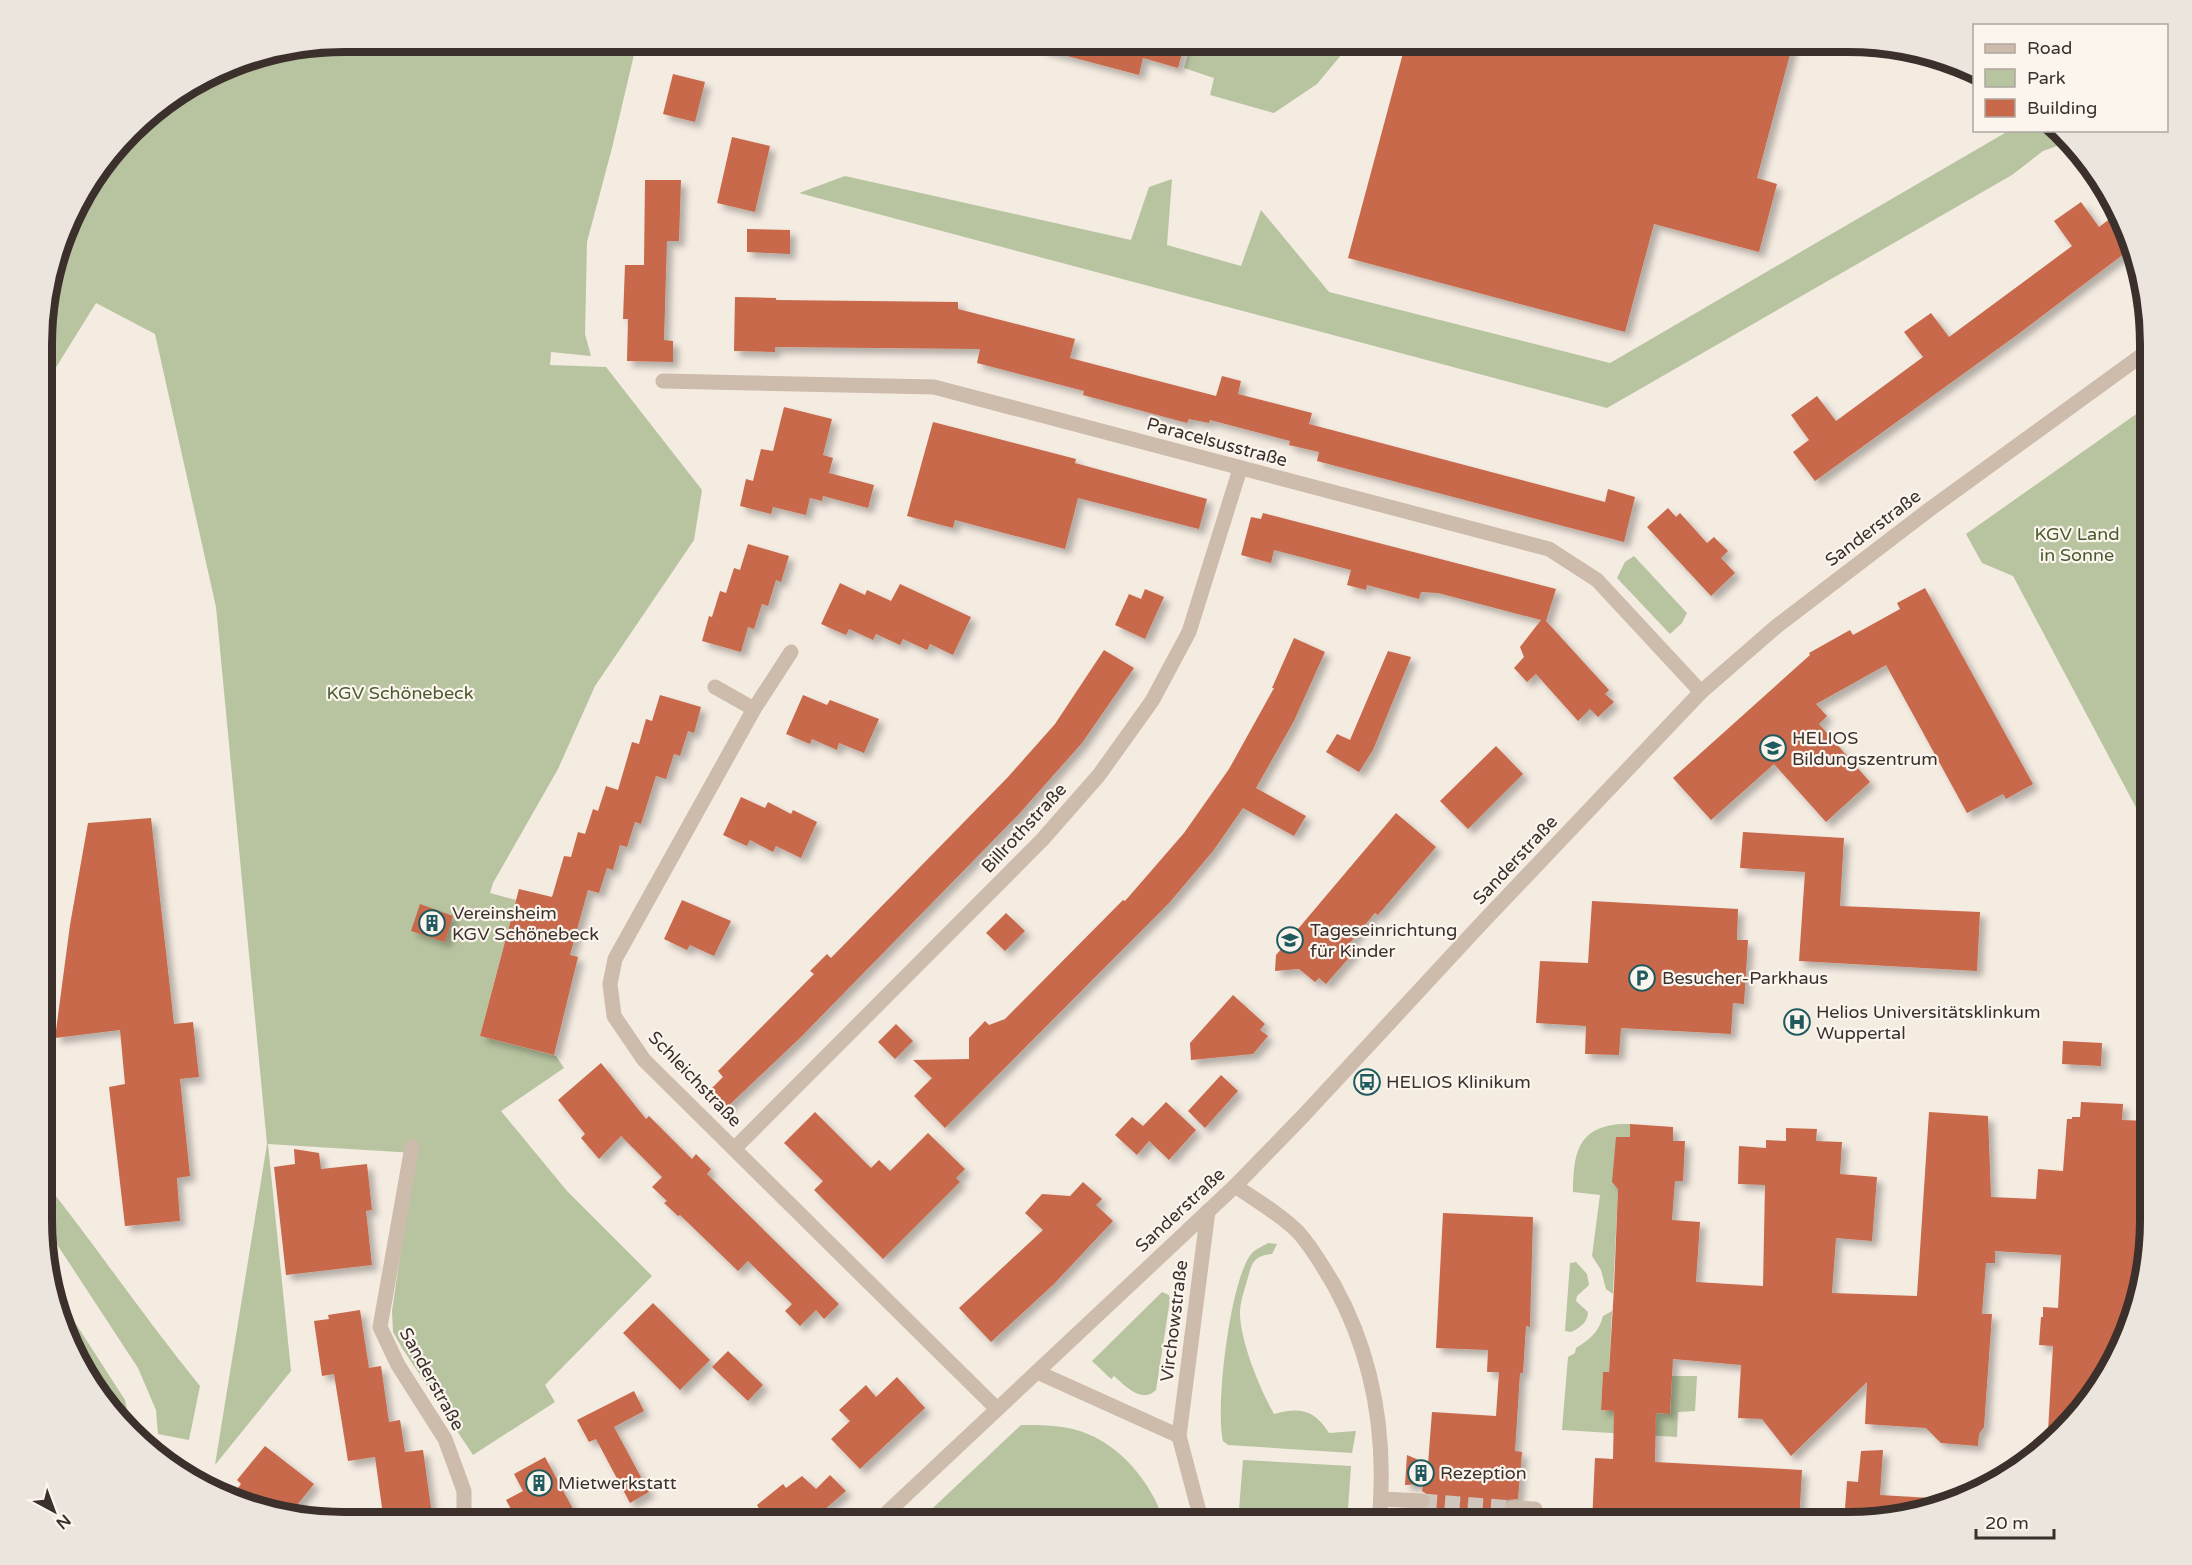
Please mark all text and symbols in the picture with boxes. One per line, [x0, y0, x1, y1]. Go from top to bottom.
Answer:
legend [1973, 24, 2168, 132]
text: Road [2027, 37, 2072, 59]
text: Park [2027, 67, 2066, 89]
text: Building [2027, 97, 2097, 119]
street label: Paracelsusstraße [1144, 413, 1290, 471]
street label: Sanderstraße [1821, 485, 1925, 571]
park label: KGV Land in Sonne [2034, 523, 2120, 566]
park label: KGV Schönebeck [326, 682, 474, 704]
place label: HELIOS Bildungszentrum [1792, 727, 1938, 770]
school or university icon: HELIOS Bildungszentrum [1758, 733, 1788, 763]
street label: Billrothstraße [977, 779, 1071, 877]
street label: Sanderstraße [1468, 811, 1562, 909]
place label: Vereinsheim KGV Schönebeck [452, 902, 599, 945]
building icon: Vereinsheim KGV Schönebeck [417, 908, 447, 938]
place label: Tageseinrichtung für Kinder [1310, 919, 1457, 962]
school or university icon: Tageseinrichtung für Kinder [1275, 925, 1305, 955]
parking icon: Besucher-Parkhaus [1627, 963, 1657, 993]
place label: Besucher-Parkhaus [1662, 967, 1828, 989]
place label: Helios Universitätsklinkum Wuppertal [1816, 1001, 2040, 1044]
hospital icon: Helios Universitätsklinkum Wuppertal [1782, 1007, 1812, 1037]
street label: Schleichstraße [644, 1026, 746, 1132]
bus stop icon: HELIOS Klinikum [1352, 1067, 1382, 1097]
place label: HELIOS Klinikum [1386, 1071, 1531, 1093]
street label: Sanderstraße [1131, 1163, 1229, 1257]
street label: Virchowstraße [1156, 1259, 1192, 1383]
street label: Sanderstraße [395, 1324, 469, 1434]
building icon: Rezeption [1406, 1458, 1436, 1488]
place label: Rezeption [1440, 1462, 1527, 1484]
building icon: Mietwerkstatt [524, 1468, 554, 1498]
place label: Mietwerkstatt [558, 1472, 677, 1494]
north arrow [24, 1481, 84, 1541]
scale bar [1976, 1502, 2054, 1540]
text: N [52, 1510, 75, 1533]
text: 20 m [1985, 1512, 2029, 1534]

